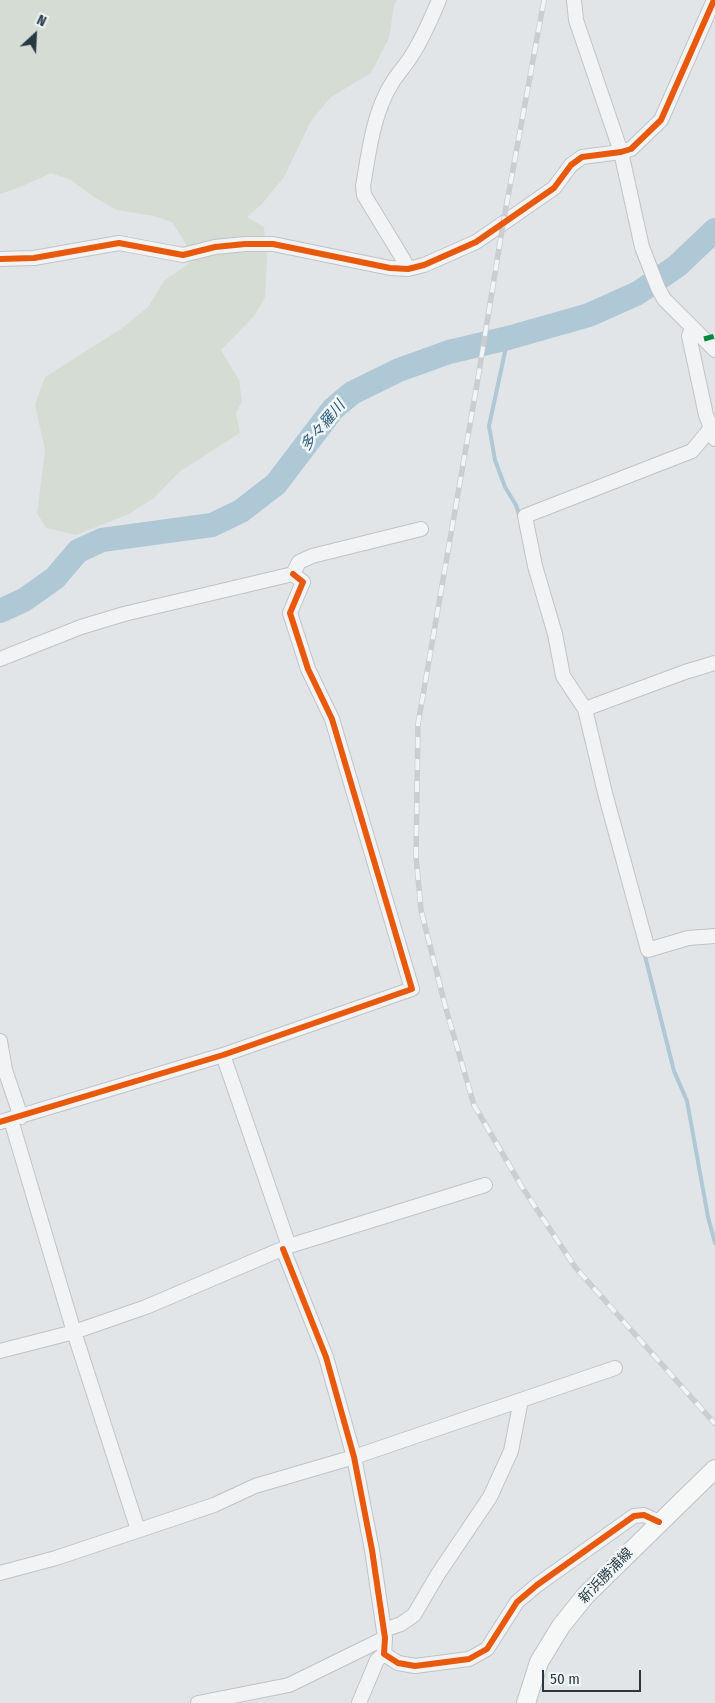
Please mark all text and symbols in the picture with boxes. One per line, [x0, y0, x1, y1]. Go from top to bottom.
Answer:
north arrow [10, 10, 60, 60]
text: N [34, 11, 49, 30]
water label: 多々羅川 [297, 397, 349, 455]
street label: 新浜勝浦線 [576, 1545, 636, 1607]
scale bar [545, 1660, 644, 1692]
text: 50 m [550, 1670, 580, 1688]

